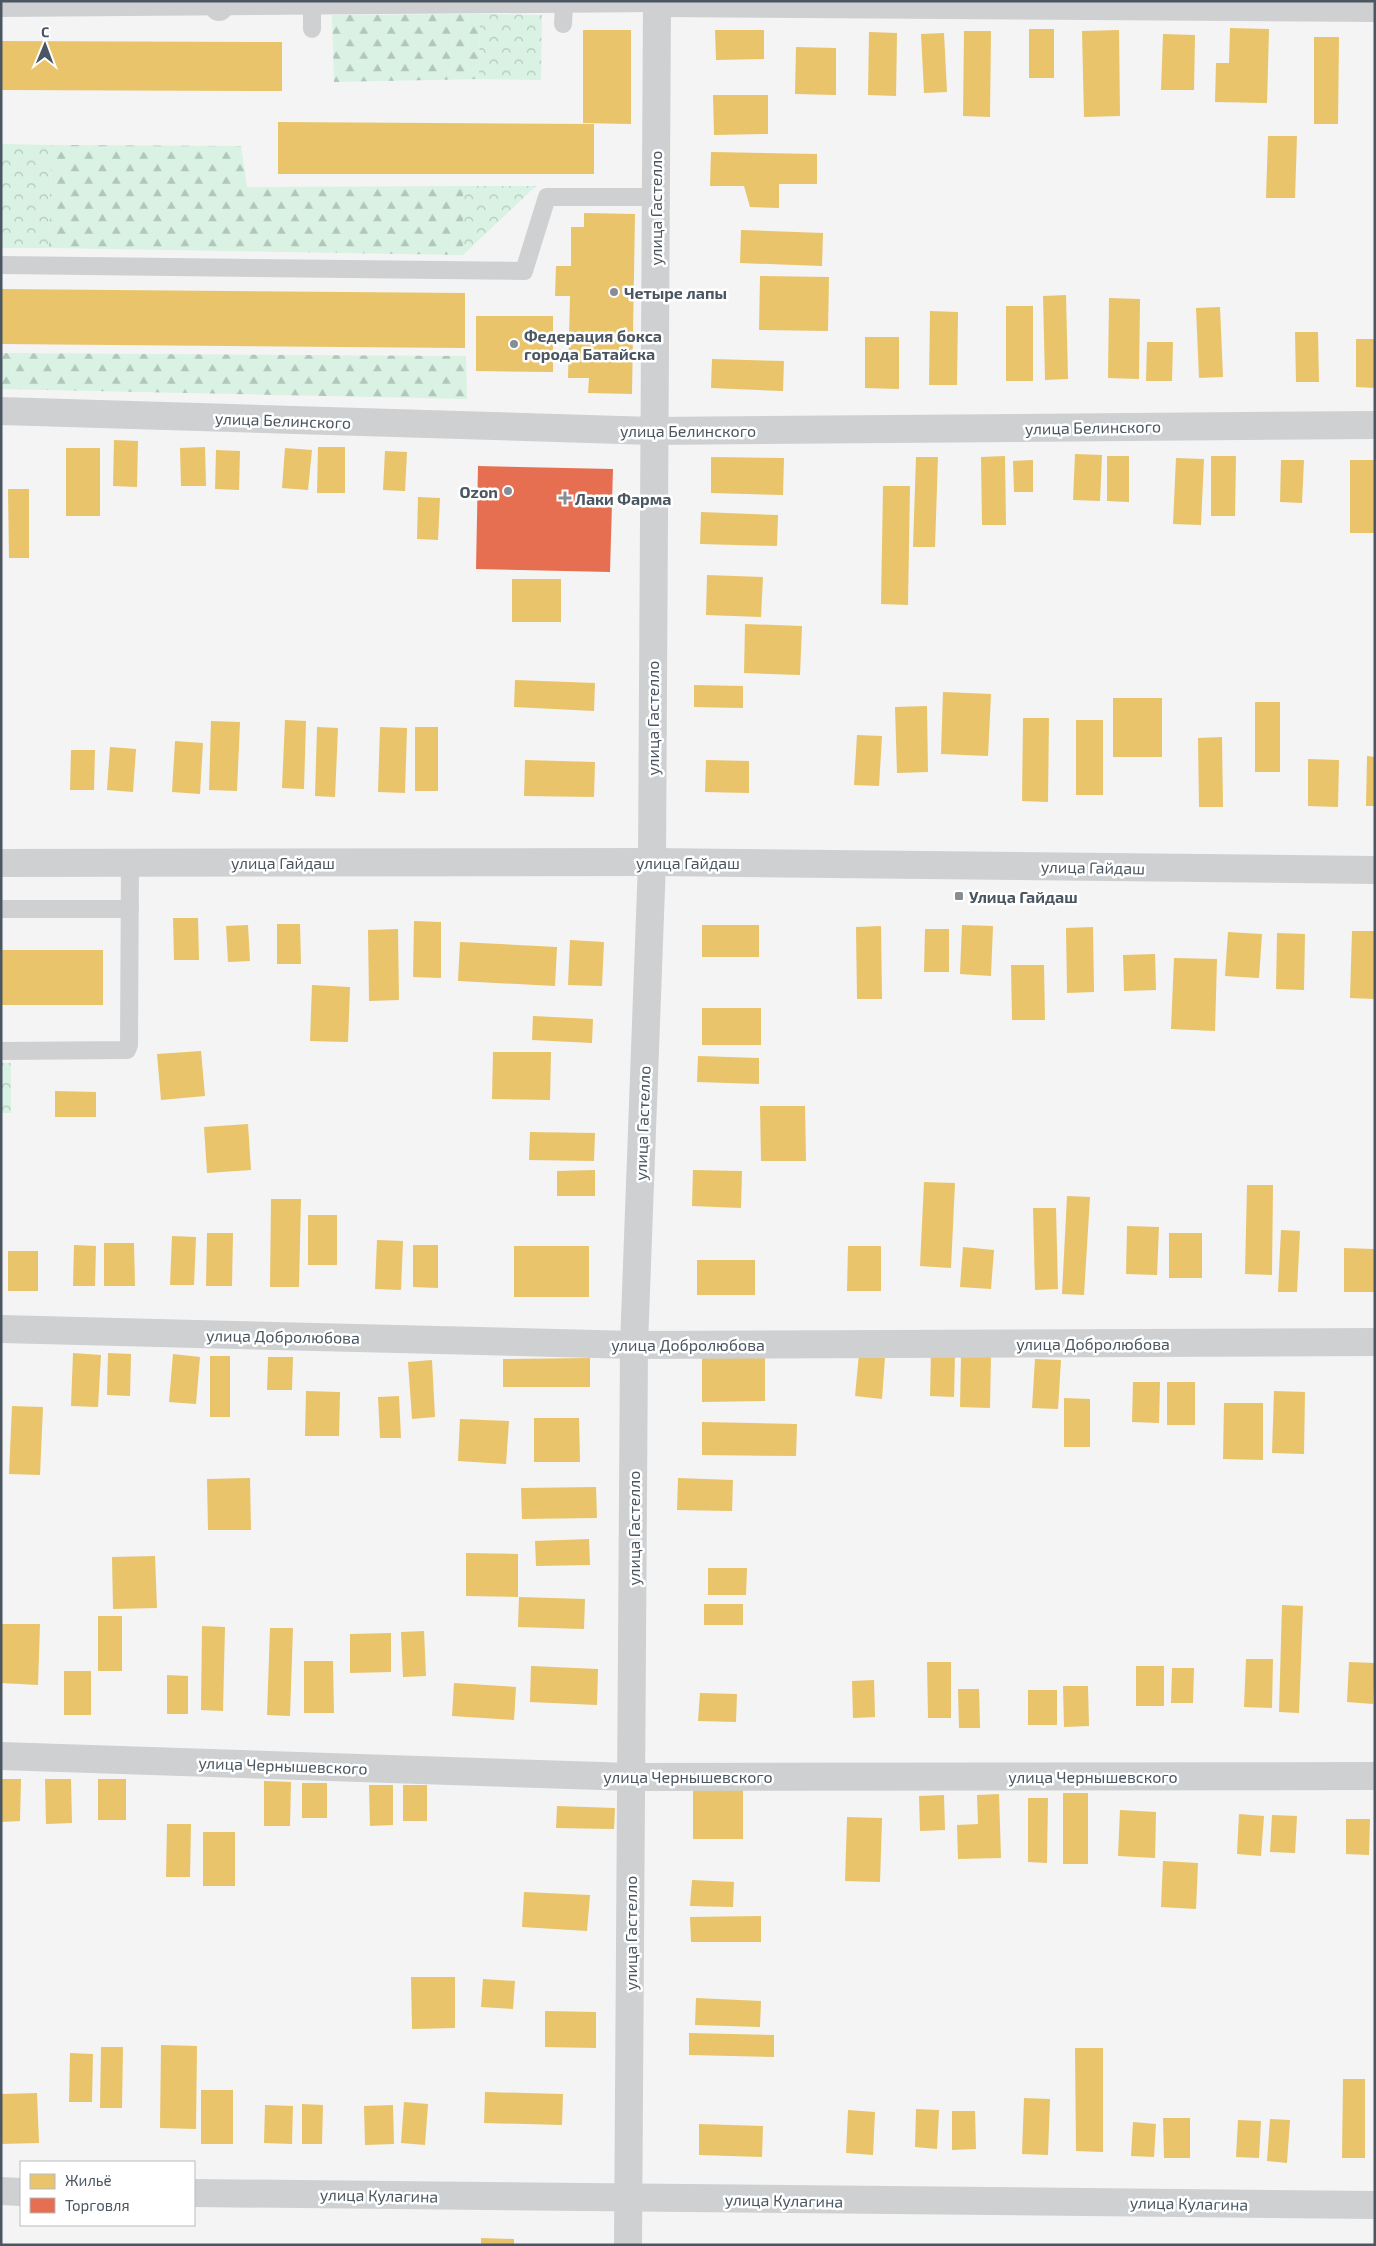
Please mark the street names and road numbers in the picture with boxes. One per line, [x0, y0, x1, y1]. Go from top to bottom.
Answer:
street label: улица Гастелло [646, 151, 666, 265]
street label: улица Белинского [215, 408, 351, 433]
street label: улица Белинского [1025, 416, 1161, 439]
street label: улица Белинского [620, 421, 756, 441]
street label: улица Гастелло [643, 661, 663, 775]
street label: улица Гайдаш [231, 853, 335, 873]
street label: улица Гайдаш [636, 853, 740, 873]
street label: улица Гайдаш [1041, 857, 1145, 878]
street label: улица Гастелло [631, 1065, 654, 1181]
street label: улица Добролюбова [206, 1325, 360, 1348]
street label: улица Добролюбова [1016, 1334, 1170, 1354]
street label: улица Добролюбова [611, 1335, 765, 1355]
street label: улица Гастелло [624, 1471, 644, 1585]
street label: улица Чернышевского [198, 1753, 368, 1778]
street label: улица Чернышевского [603, 1767, 773, 1787]
street label: улица Чернышевского [1008, 1767, 1178, 1787]
street label: улица Гастелло [621, 1876, 641, 1990]
street label: улица Кулагина [320, 2184, 438, 2207]
street label: улица Кулагина [725, 2189, 843, 2212]
street label: улица Кулагина [1130, 2192, 1248, 2215]

